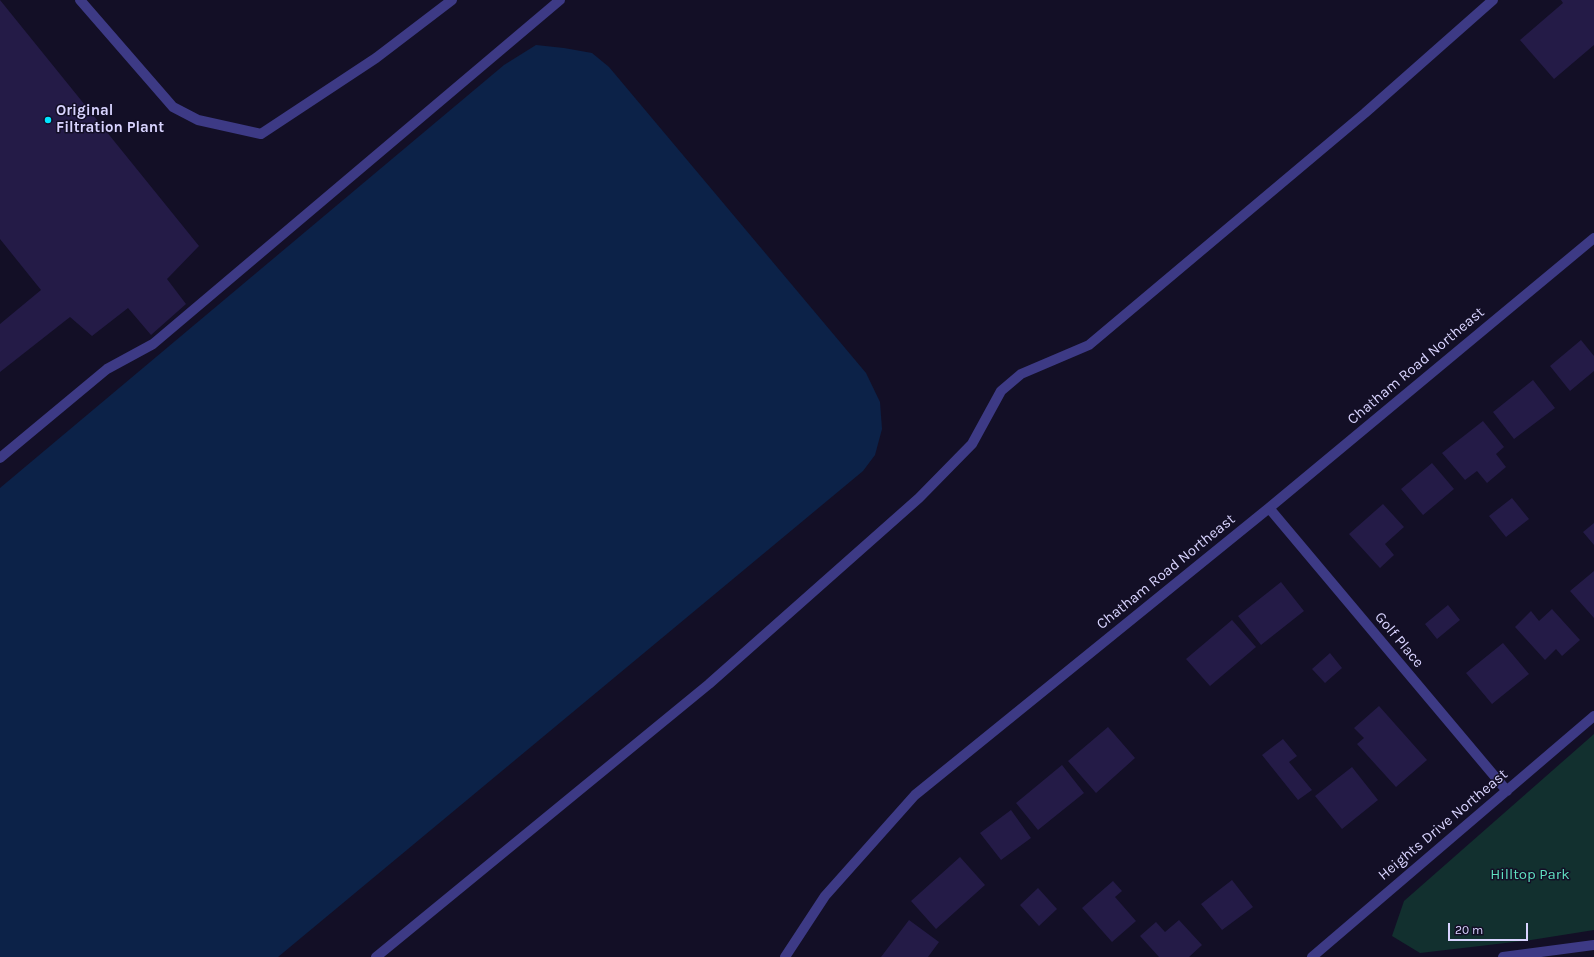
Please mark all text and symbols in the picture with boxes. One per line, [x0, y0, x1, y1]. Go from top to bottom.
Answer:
place label: Original Filtration Plant [56, 102, 164, 137]
marker: Original Filtration Plant [43, 115, 53, 125]
street label: Chatham Road Northeast [1344, 303, 1488, 429]
street label: Chatham Road Northeast [1093, 511, 1239, 633]
street label: Golf Place [1371, 609, 1427, 671]
street label: Heights Drive Northeast [1375, 766, 1511, 884]
park label: Hilltop Park [1490, 866, 1570, 884]
scale bar [1450, 915, 1530, 941]
text: 20 m [1455, 923, 1483, 937]

